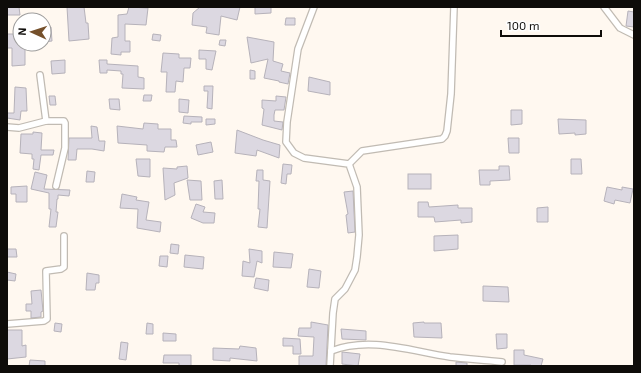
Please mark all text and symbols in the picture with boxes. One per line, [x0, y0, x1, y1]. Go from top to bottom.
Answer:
north arrow [12, 12, 52, 52]
scale bar [501, 12, 601, 38]
text: 100 m [507, 18, 539, 32]
text: N [15, 27, 28, 36]

